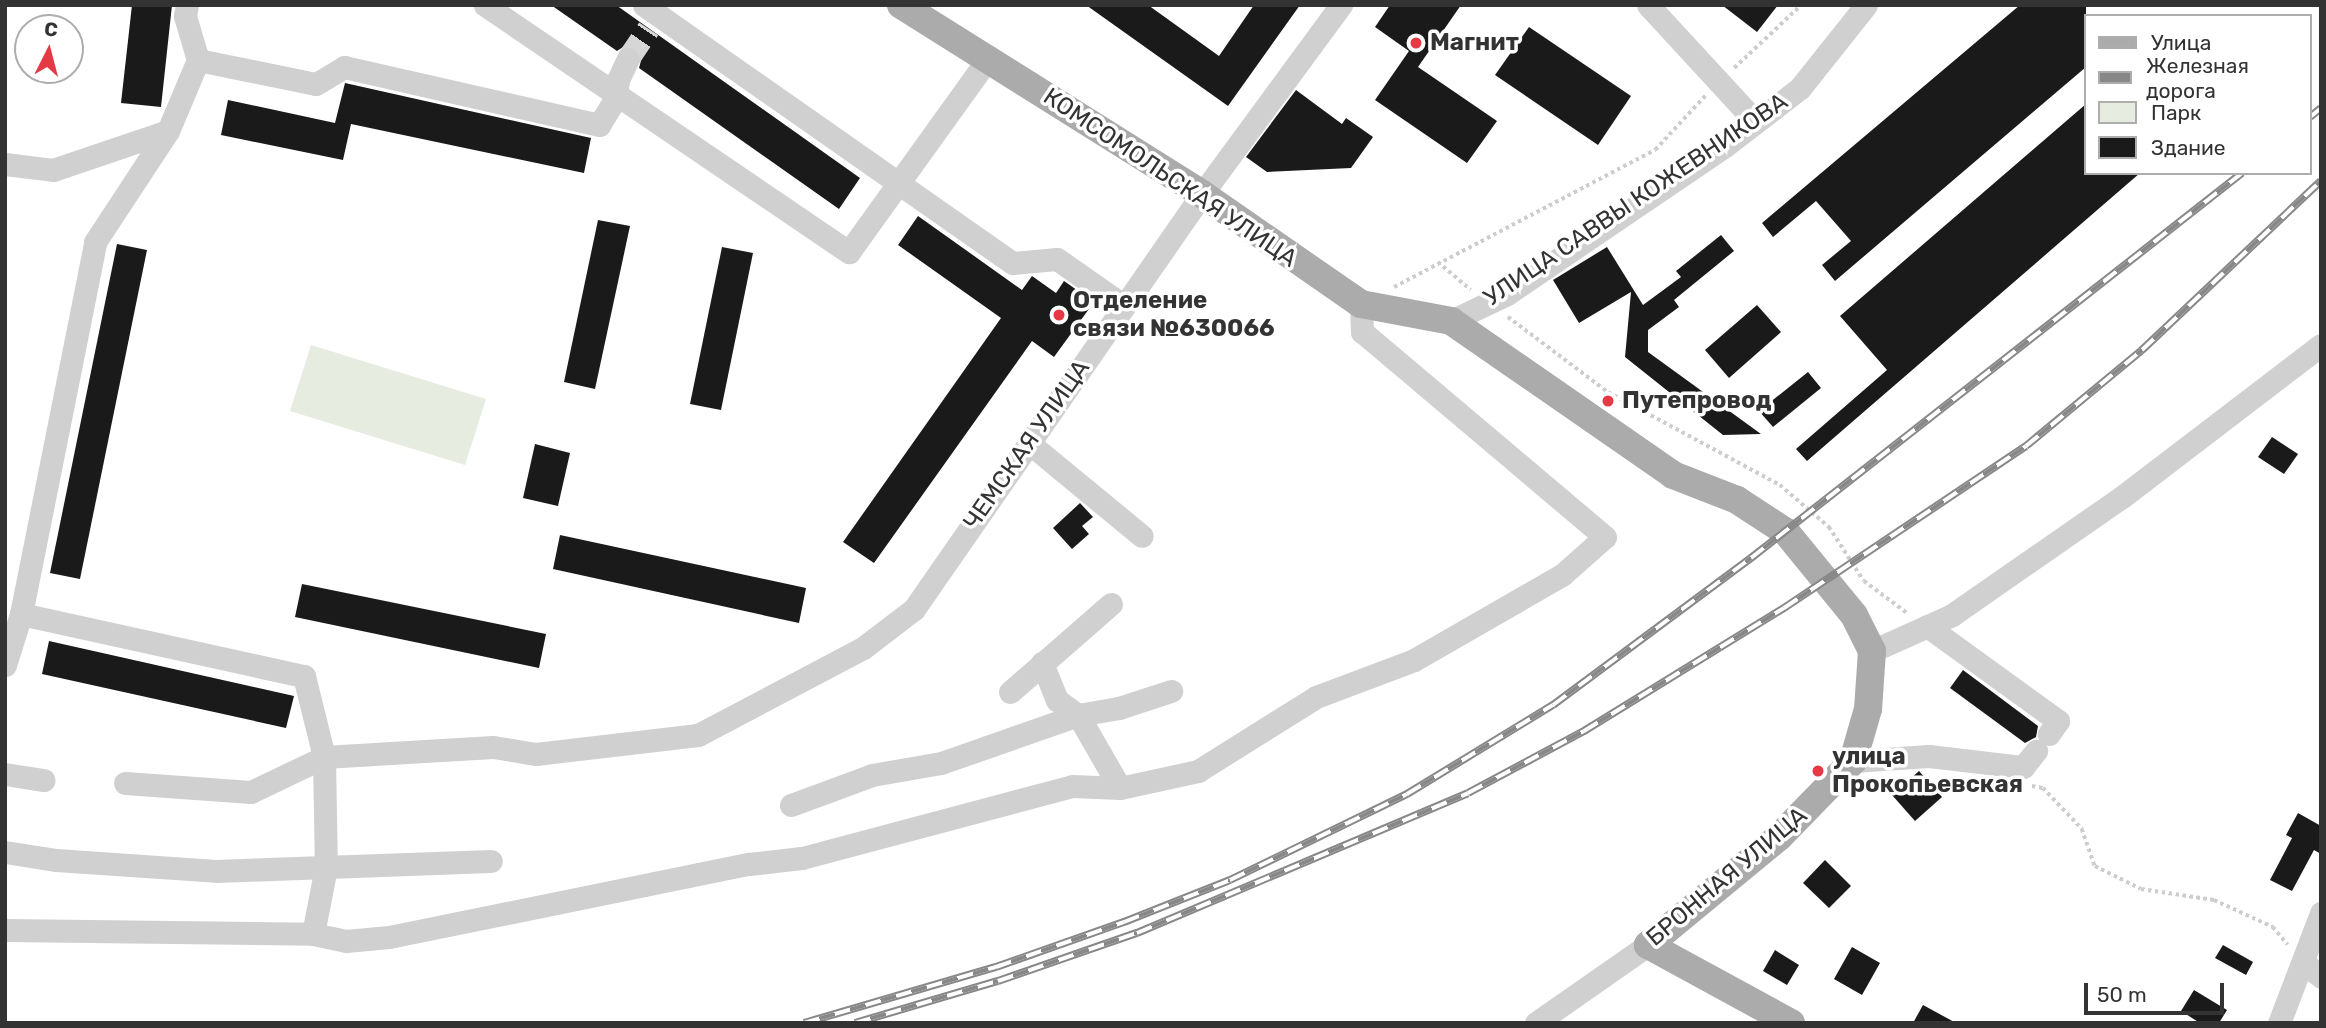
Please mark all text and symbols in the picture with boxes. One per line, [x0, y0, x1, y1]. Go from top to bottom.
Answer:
north arrow [14, 14, 84, 84]
legend [2084, 14, 2312, 175]
text: С [43, 17, 59, 42]
place label: Магнит [1430, 29, 1519, 57]
text: Улица [2151, 30, 2211, 55]
marker: Магнит [1408, 35, 1424, 51]
text: Железная дорога [2146, 53, 2249, 103]
street label: КОМСОМОЛЬСКАЯ УЛИЦА [1038, 82, 1302, 274]
street label: УЛИЦА САВВЫ КОЖЕВНИКОВА [1479, 87, 1793, 313]
text: Парк [2151, 100, 2201, 125]
text: Здание [2151, 135, 2226, 160]
place label: Отделение связи №630066 [1073, 287, 1275, 343]
marker: Отделение связи №630066 [1051, 307, 1067, 323]
street label: ЧЕМСКАЯ УЛИЦА [958, 355, 1096, 535]
place label: Путепровод [1622, 387, 1771, 415]
marker: Путепровод [1600, 393, 1616, 409]
place label: улица Прокопьевская [1832, 743, 2023, 799]
marker: улица Прокопьевская [1810, 763, 1826, 779]
street label: БРОННАЯ УЛИЦА [1641, 801, 1813, 953]
scale bar [2088, 968, 2228, 1012]
text: 50 m [2097, 982, 2147, 1007]

